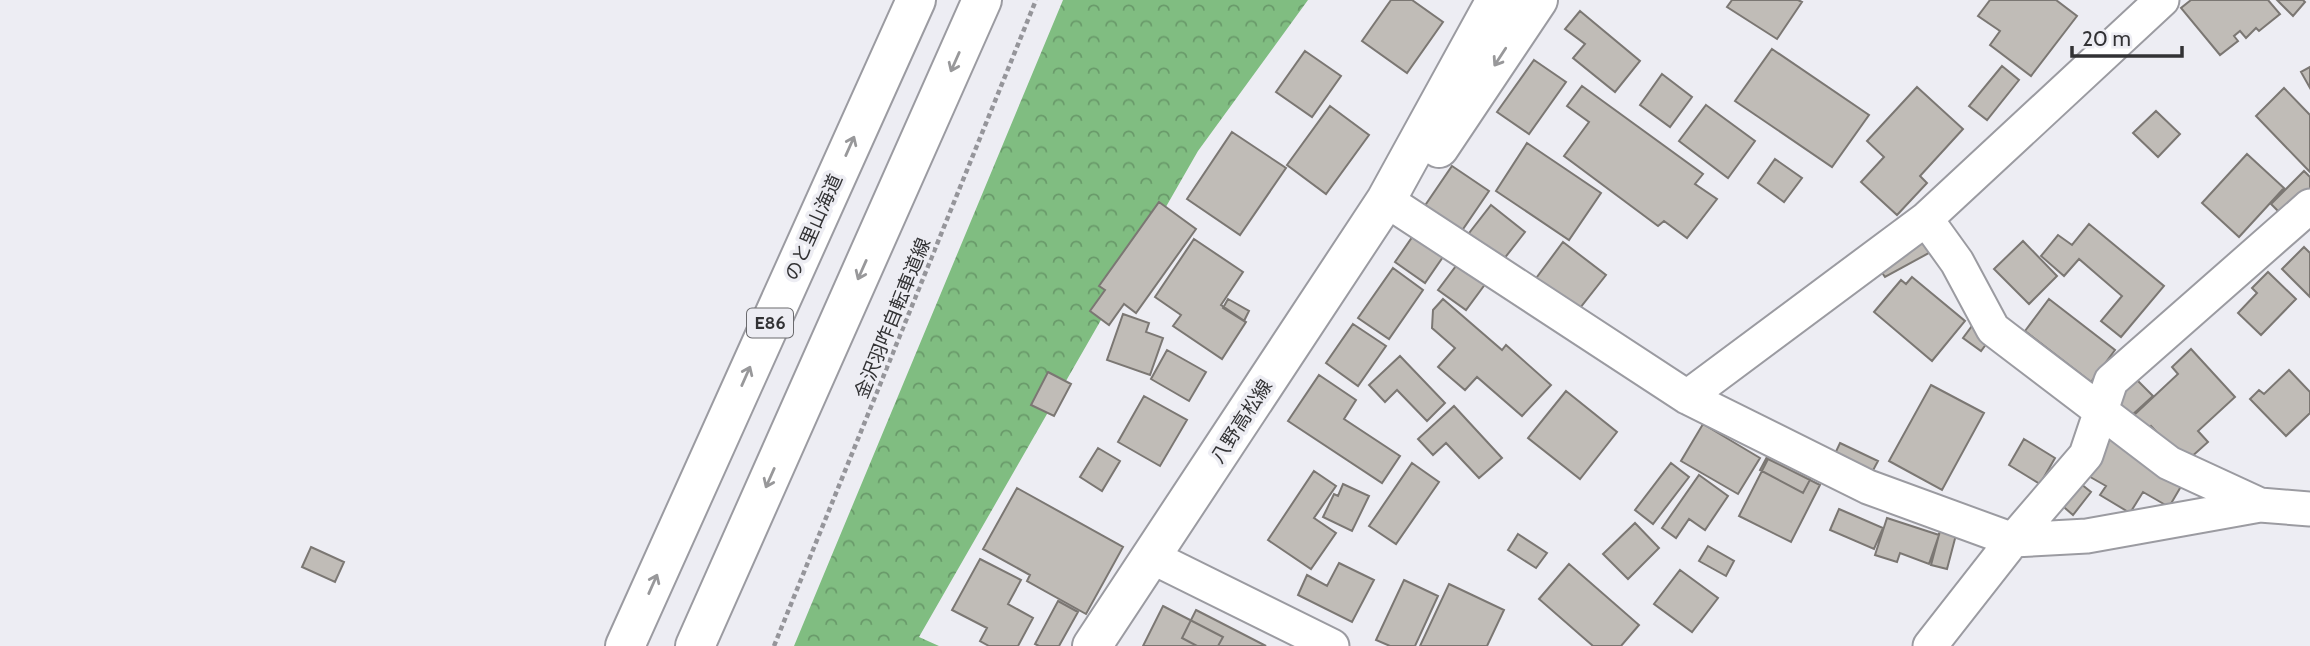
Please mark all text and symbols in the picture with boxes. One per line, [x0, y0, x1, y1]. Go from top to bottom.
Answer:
scale bar [2072, 14, 2182, 58]
text: 20 m [2082, 26, 2131, 51]
one-way arrow [1493, 47, 1508, 66]
one-way arrow [948, 51, 961, 73]
one-way arrow [844, 136, 857, 158]
street label: のと里山海道 [780, 170, 847, 284]
street label: 金沢羽咋自転車道線 [850, 235, 935, 402]
one-way arrow [855, 259, 868, 280]
road number: E86 [747, 309, 793, 338]
one-way arrow [740, 366, 753, 387]
street label: 八野高松線 [1206, 375, 1277, 467]
one-way arrow [763, 467, 776, 488]
one-way arrow [647, 574, 660, 595]

